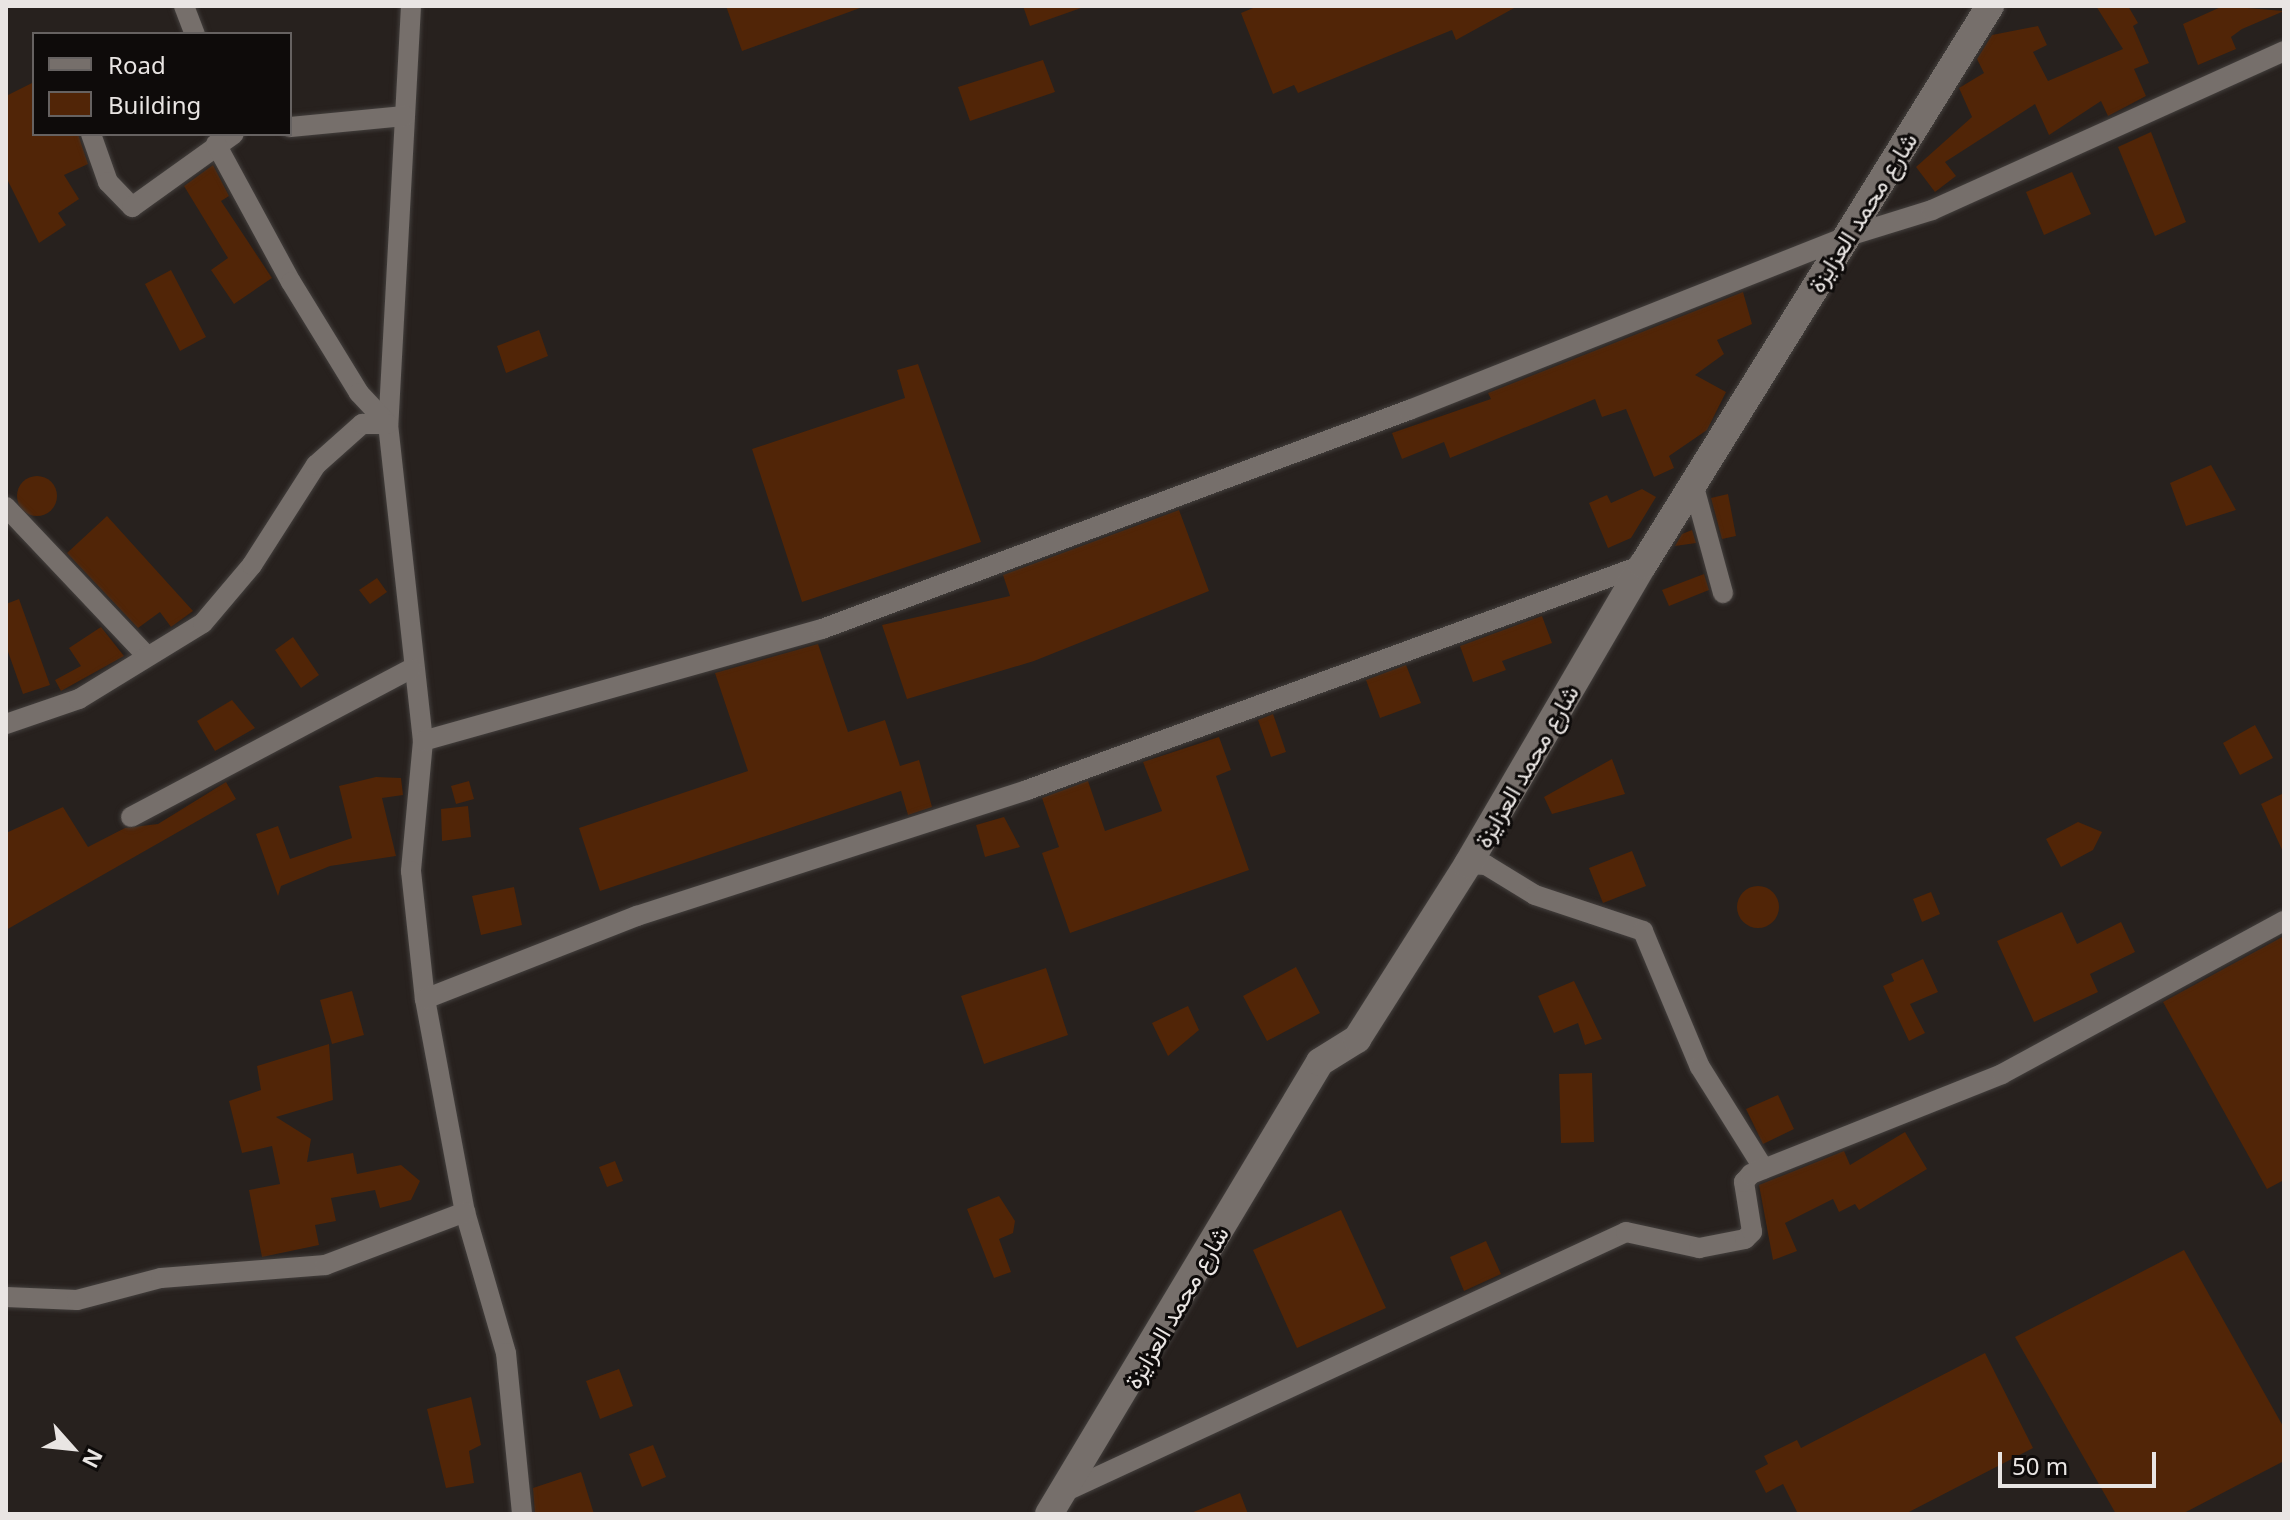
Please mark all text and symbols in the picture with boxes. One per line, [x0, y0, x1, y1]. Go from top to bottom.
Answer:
legend [32, 32, 292, 136]
text: Road [108, 48, 166, 81]
text: Building [108, 88, 201, 121]
street label: شارع محمد العزايزة [1801, 127, 1923, 297]
street label: شارع محمد العزايزة [1468, 680, 1584, 852]
street label: شارع محمد العزايزة [1118, 1221, 1234, 1393]
north arrow [32, 1408, 112, 1488]
scale bar [2002, 1436, 2160, 1486]
text: N [76, 1444, 111, 1474]
text: 50 m [2012, 1449, 2068, 1482]

